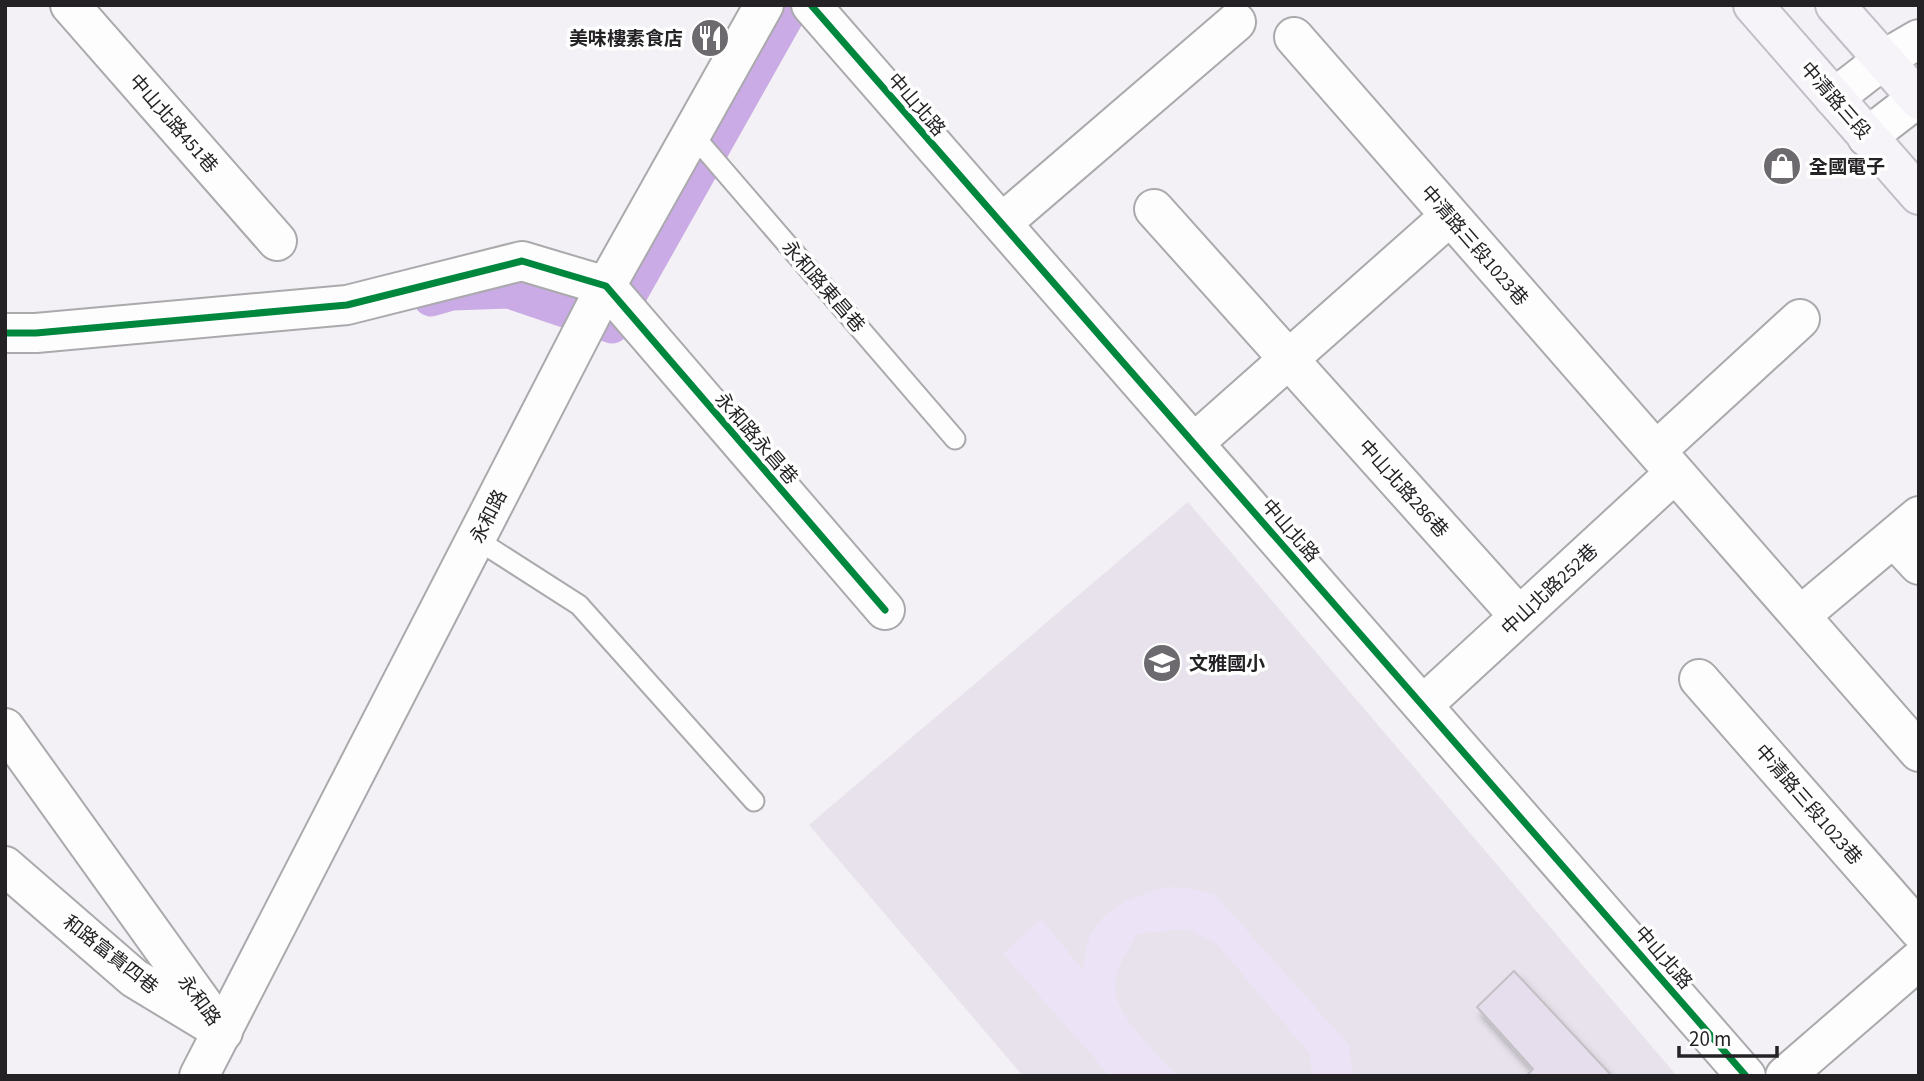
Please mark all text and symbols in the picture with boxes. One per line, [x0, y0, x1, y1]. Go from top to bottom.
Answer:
restaurant icon: 美味樓素食店 [689, 17, 731, 59]
place label: 美味樓素食店 [569, 26, 683, 53]
street label: 中清路三段 [1794, 56, 1876, 146]
street label: 中山北路 [881, 67, 951, 143]
street label: 中山北路451巷 [122, 69, 224, 179]
shop icon: 全國電子 [1761, 145, 1803, 187]
place label: 全國電子 [1809, 154, 1885, 181]
street label: 中清路三段1023巷 [1414, 180, 1534, 312]
street label: 永和路東昌巷 [775, 235, 870, 339]
street label: 永和路永昌巷 [708, 387, 803, 491]
street label: 中山北路286巷 [1352, 434, 1454, 544]
street label: 永和路 [464, 485, 514, 548]
street label: 中山北路 [1255, 493, 1325, 569]
street label: 中山北路252巷 [1496, 538, 1604, 642]
school or university icon: 文雅國小 [1141, 642, 1183, 684]
place label: 文雅國小 [1189, 651, 1265, 678]
street label: 中清路三段1023巷 [1748, 739, 1868, 871]
street label: 和路富貴四巷 [57, 909, 163, 1001]
street label: 中山北路 [1628, 920, 1698, 996]
street label: 永和路 [171, 970, 226, 1032]
scale bar [1679, 1014, 1777, 1058]
text: 20 m [1689, 1024, 1731, 1054]

